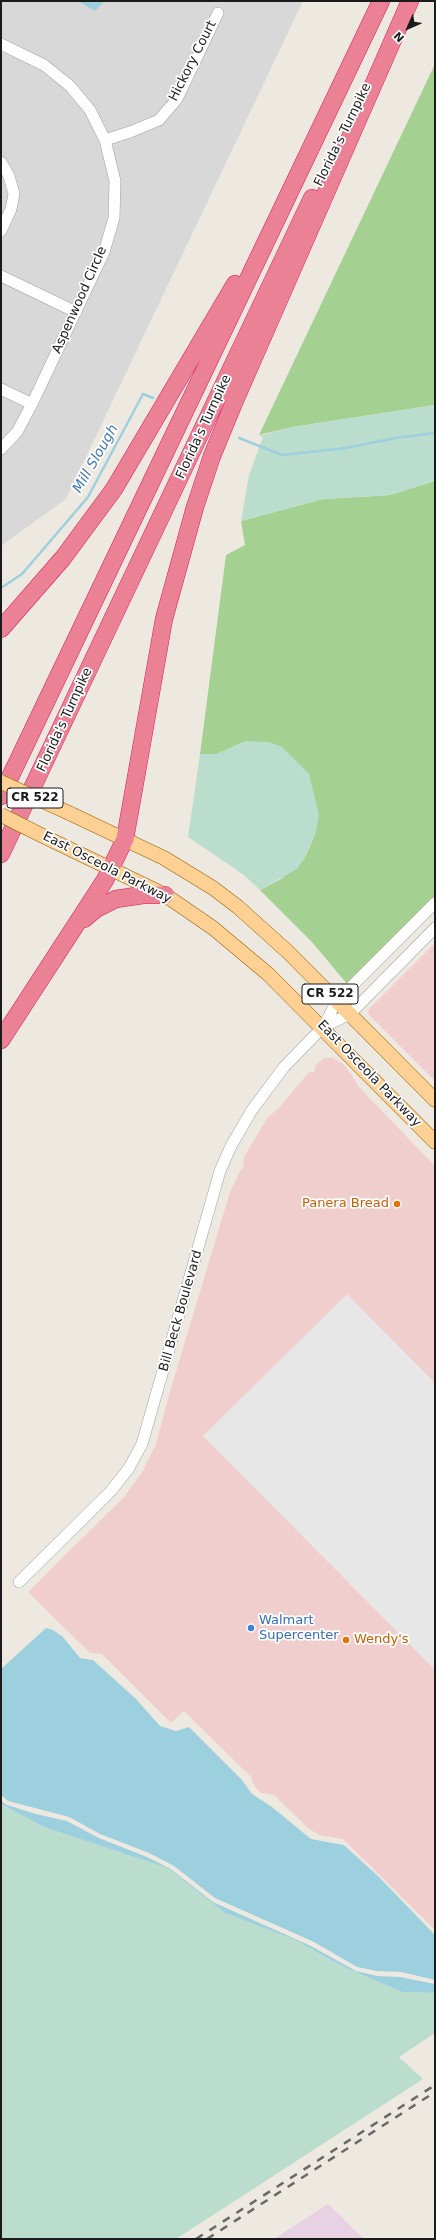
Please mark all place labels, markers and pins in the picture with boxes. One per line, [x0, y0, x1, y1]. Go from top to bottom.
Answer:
place label: Panera Bread [302, 1196, 389, 1212]
marker: Panera Bread [392, 1199, 402, 1209]
place label: Walmart Supercenter [259, 1613, 339, 1644]
marker: Walmart Supercenter [246, 1623, 256, 1633]
place label: Wendy's [354, 1632, 409, 1648]
marker: Wendy's [341, 1635, 351, 1645]

